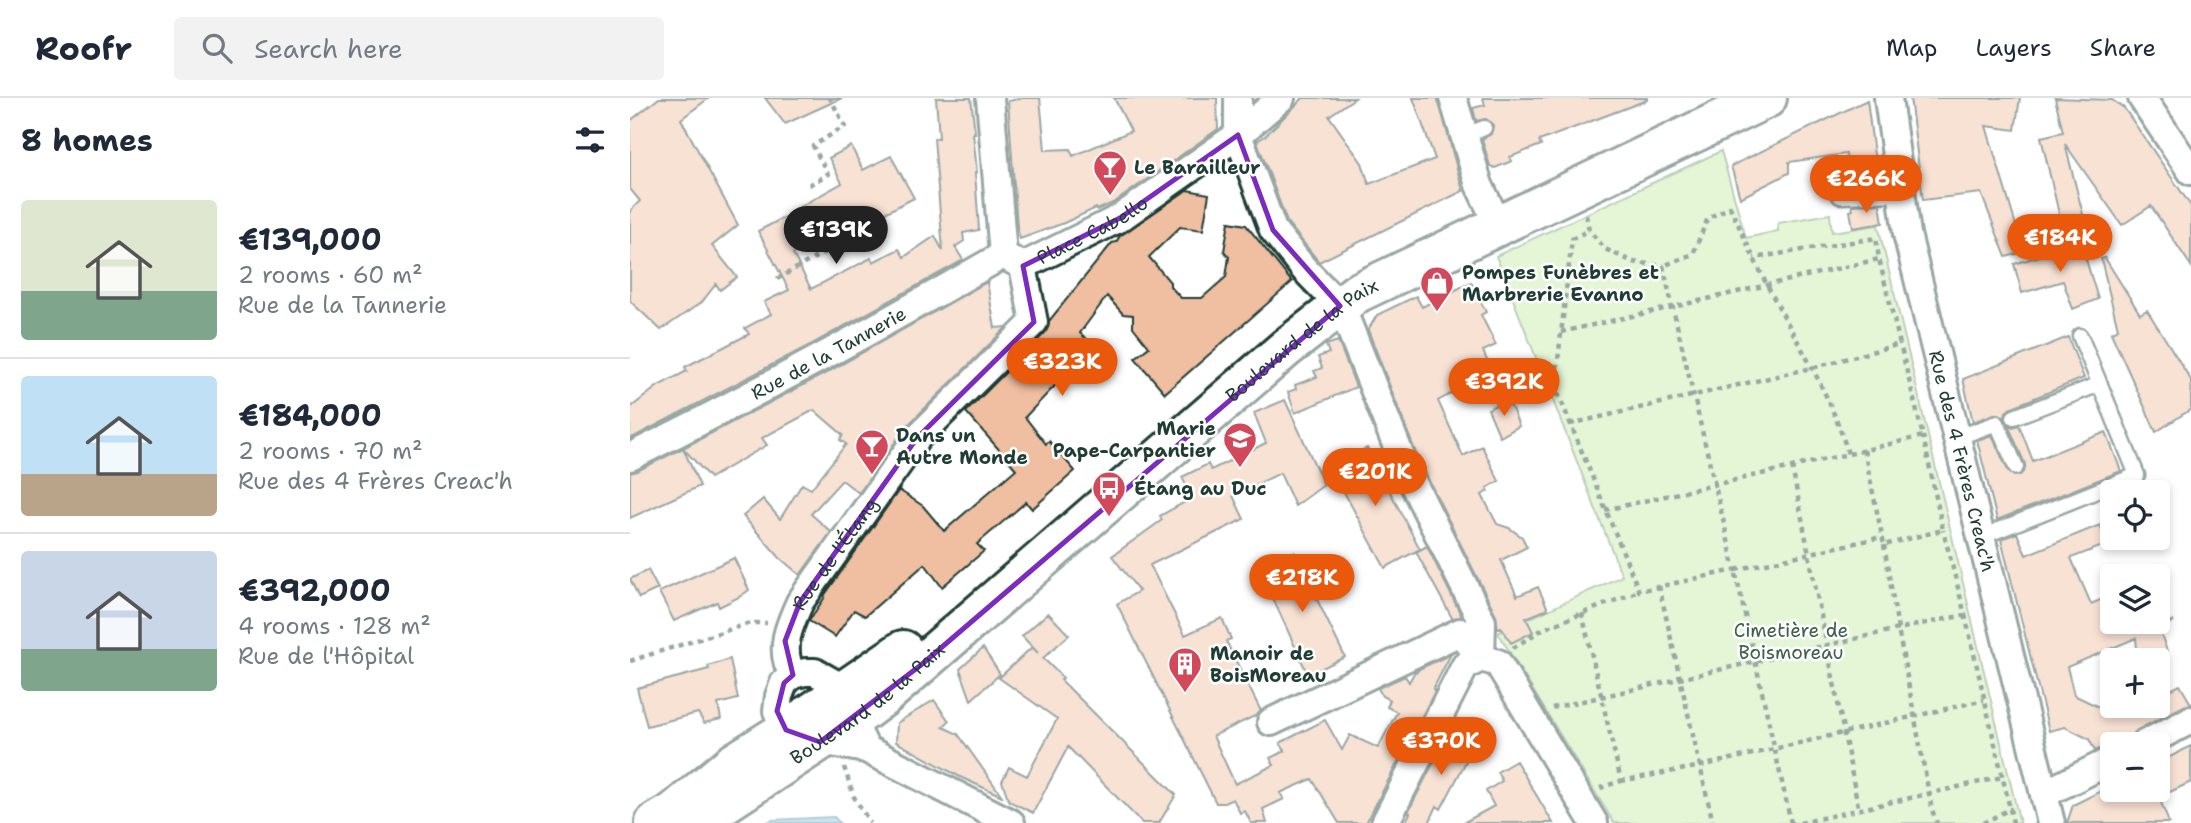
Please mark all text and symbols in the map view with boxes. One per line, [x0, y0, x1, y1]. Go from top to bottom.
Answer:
search box [174, 17, 664, 80]
text: Roofr [35, 26, 132, 71]
icon: search [198, 29, 236, 67]
text: Search here [254, 31, 403, 66]
text: Map [1886, 32, 1937, 64]
text: Layers [1975, 32, 2052, 64]
text: Share [2090, 32, 2156, 64]
text: 8 homes [21, 120, 153, 161]
icon: filters [571, 121, 609, 159]
bar icon: Le Barailleur [1091, 148, 1129, 197]
place label: Le Barailleur [1134, 155, 1260, 180]
pin: €266K [1817, 156, 1915, 215]
text: €266K [1826, 163, 1906, 193]
street label: Place Cabello [1032, 190, 1152, 270]
pin: €139K [787, 206, 885, 266]
text: €139K [800, 214, 872, 244]
pin: €184K [2011, 214, 2109, 274]
text: €139,000 [238, 219, 382, 260]
text: €184K [2023, 222, 2097, 252]
icon: home [77, 228, 161, 312]
text: 2 rooms · 60 m² [238, 260, 423, 290]
place label: Pompes Funèbres et Marbrerie Evanno [1462, 260, 1659, 307]
shop icon: Pompes Funèbres et Marbrerie Evanno [1418, 264, 1456, 313]
street label: Boulevard de la Paix [1220, 272, 1382, 408]
text: Rue de la Tannerie [238, 290, 447, 320]
street label: Rue de la Tannerie [746, 301, 910, 405]
pin: €323K [1013, 338, 1111, 398]
text: €323K [1023, 346, 1101, 376]
street label: Rue des 4 Frères Creac'h [1923, 348, 2002, 574]
pin: €392K [1455, 358, 1553, 418]
text: €392K [1464, 366, 1544, 396]
text: €184,000 [238, 395, 382, 436]
icon: home [77, 404, 161, 488]
place label: Marie Pape-Carpantier [1053, 416, 1216, 463]
school or university icon: Marie Pape-Carpantier [1221, 420, 1259, 469]
place label: Dans un Autre Monde [896, 423, 1028, 470]
bar icon: Dans un Autre Monde [853, 427, 891, 476]
text: 2 rooms · 70 m² [238, 436, 423, 466]
pin: €201K [1326, 448, 1424, 508]
text: €201K [1338, 456, 1412, 486]
text: Rue des 4 Frères Creac'h [238, 466, 513, 496]
bus stop icon: Étang au Duc [1090, 469, 1128, 518]
place label: Étang au Duc [1134, 475, 1267, 501]
map controls [2100, 480, 2170, 802]
button: locate [2100, 480, 2170, 550]
street label: Rue de l'Étang [786, 492, 883, 614]
pin: €218K [1253, 554, 1351, 614]
text: €218K [1265, 562, 1339, 592]
button: layers [2100, 564, 2170, 634]
text: €392,000 [238, 570, 391, 611]
icon: home [77, 579, 161, 663]
text: 4 rooms · 128 m² [238, 611, 431, 641]
park label: Cimetière de Boismoreau [1734, 618, 1848, 665]
street label: Boulevard de la Paix [785, 637, 950, 770]
text: Rue de l'Hôpital [238, 641, 414, 671]
place label: Manoir de BoisMoreau [1210, 641, 1327, 688]
building icon: Manoir de BoisMoreau [1166, 645, 1204, 694]
button: + [2100, 648, 2170, 718]
pin: €370K [1392, 718, 1490, 777]
text: €370K [1402, 725, 1481, 755]
button: − [2100, 732, 2170, 802]

